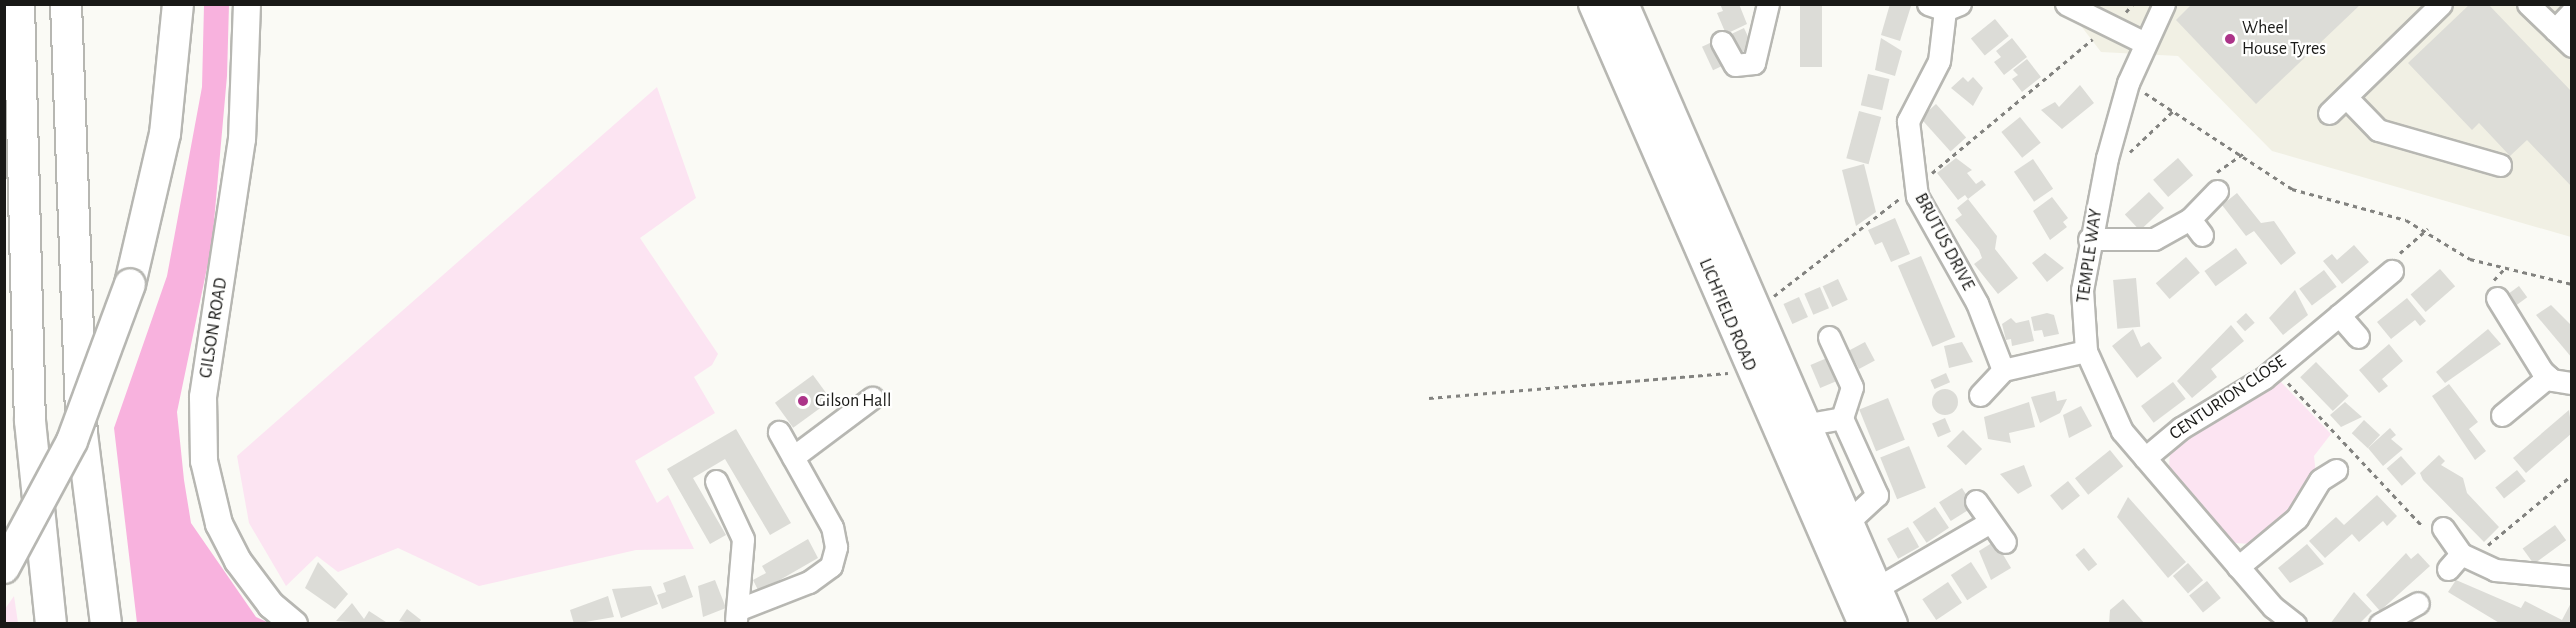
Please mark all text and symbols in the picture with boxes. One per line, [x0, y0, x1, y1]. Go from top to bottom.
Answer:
place label: Wheel House Tyres [2242, 18, 2326, 60]
marker: Wheel House Tyres [2223, 32, 2237, 46]
street label: BRUTUS DRIVE [1909, 190, 1979, 294]
street label: TEMPLE WAY [2073, 208, 2107, 304]
street label: LICHFIELD ROAD [1694, 256, 1760, 374]
street label: GILSON ROAD [195, 276, 233, 380]
street label: CENTURION CLOSE [2166, 351, 2290, 445]
place label: Gilson Hall [815, 390, 891, 412]
marker: Gilson Hall [796, 394, 810, 408]

